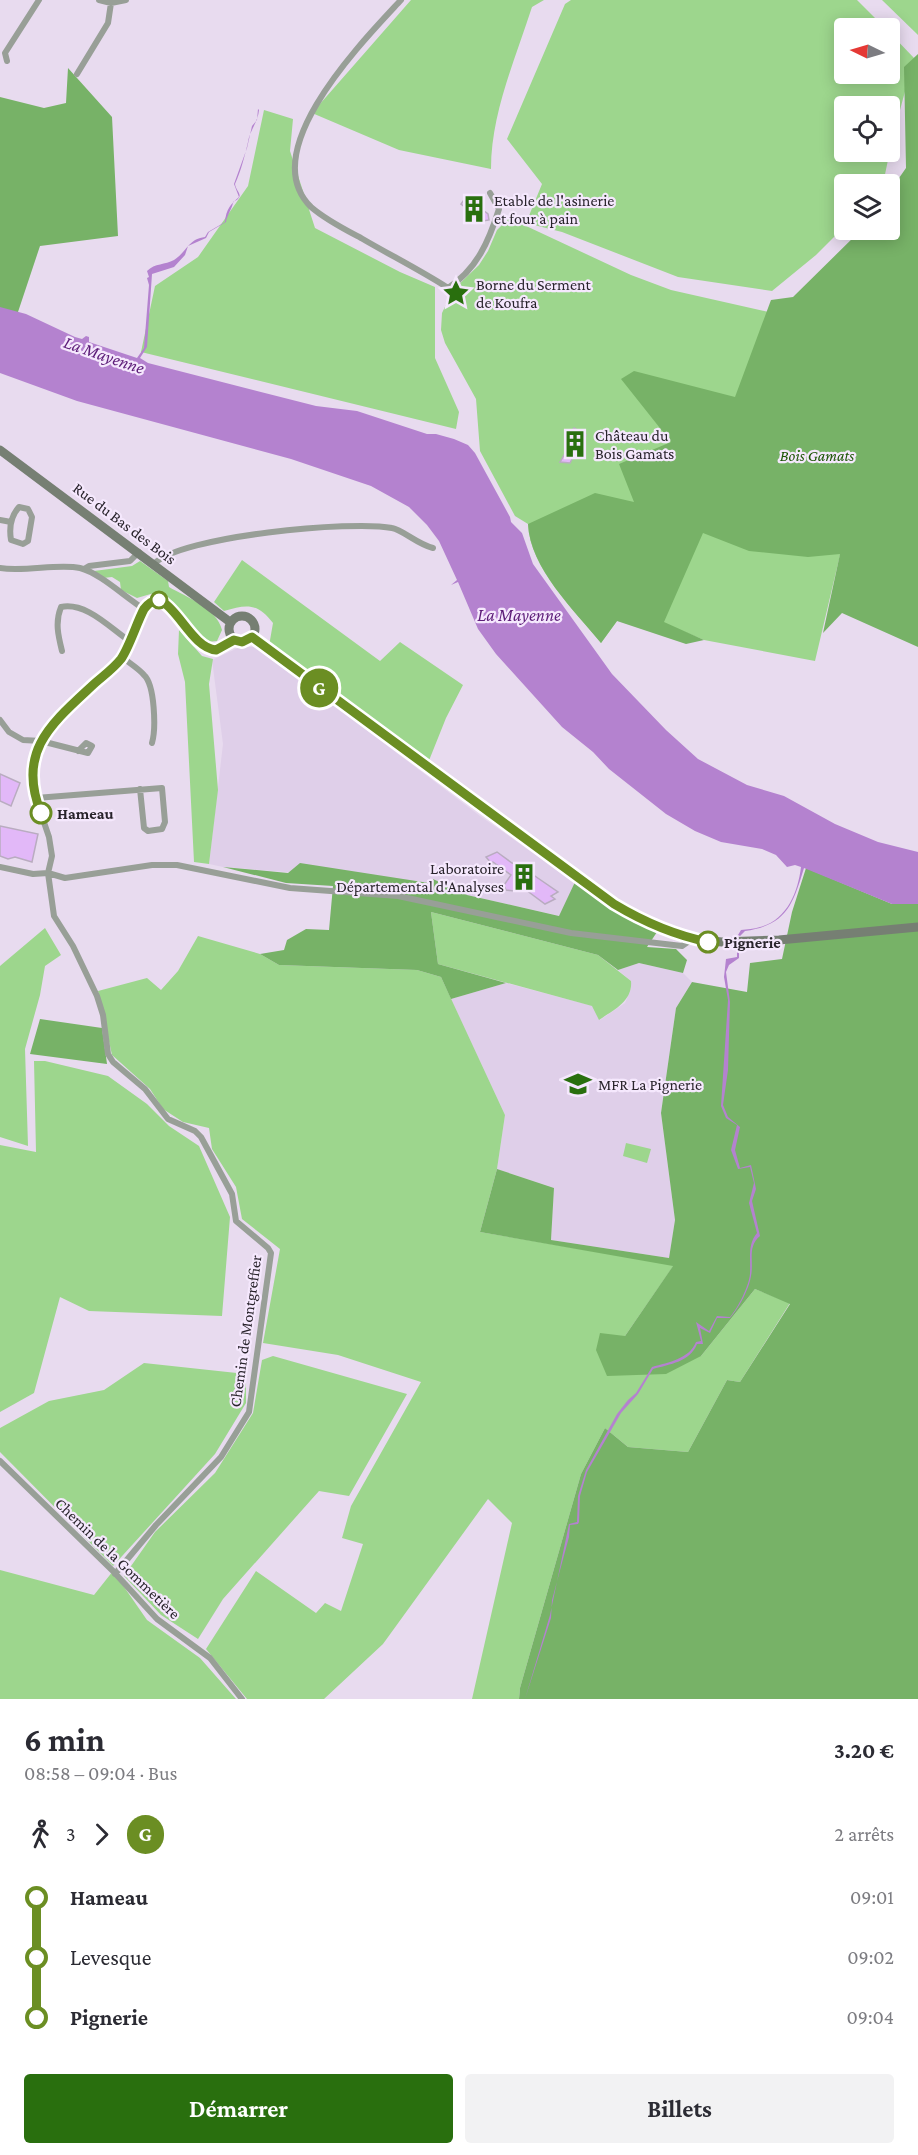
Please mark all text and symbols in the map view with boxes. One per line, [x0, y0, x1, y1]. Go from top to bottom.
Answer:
north arrow [834, 18, 900, 84]
map controls [834, 18, 900, 240]
button: locate [834, 96, 900, 162]
button: layers [834, 174, 900, 240]
place label: Etable de l'asinerie et four à pain [494, 192, 614, 228]
building icon: Etable de l'asinerie et four à pain [459, 194, 489, 224]
place label: Borne du Serment de Koufra [476, 276, 592, 311]
place icon: Borne du Serment de Koufra [441, 278, 471, 308]
water label: La Mayenne [61, 332, 147, 378]
place label: Château du Bois Gamats [595, 427, 674, 462]
building icon: Château du Bois Gamats [560, 429, 590, 459]
park label: Bois Gamats [780, 447, 854, 464]
street label: Rue du Bas des Bois [70, 479, 179, 568]
unlabelled marker [150, 591, 168, 609]
water label: La Mayenne [477, 605, 561, 625]
line badge: G [300, 668, 338, 708]
text: G [312, 676, 326, 700]
marker: Hameau [30, 802, 52, 824]
place label: Hameau [57, 805, 114, 822]
place label: Laboratoire Départemental d'Analyses [336, 860, 504, 896]
building icon: Laboratoire Départemental d'Analyses [509, 862, 539, 892]
marker: Pignerie [697, 931, 719, 953]
place label: Pignerie [724, 934, 781, 951]
school or university icon: MFR La Pignerie [563, 1069, 593, 1099]
place label: MFR La Pignerie [598, 1076, 702, 1094]
street label: Chemin de Montgreffier [226, 1254, 266, 1408]
street label: Chemin de la Gommetière [52, 1494, 183, 1622]
text: 6 min [24, 1721, 105, 1758]
text: 3.20 € [834, 1738, 894, 1763]
text: 08:58 – 09:04 · Bus [24, 1762, 177, 1784]
icon: walk [24, 1818, 57, 1851]
icon: forward [85, 1818, 118, 1851]
text: G [139, 1822, 152, 1846]
text: 3 [66, 1823, 76, 1845]
text: 2 arrêts [835, 1823, 894, 1845]
text: Hameau [70, 1885, 148, 1910]
text: 09:01 [850, 1886, 894, 1908]
text: Levesque [70, 1945, 151, 1970]
text: 09:02 [847, 1946, 894, 1968]
text: Pignerie [70, 2005, 148, 2030]
text: 09:04 [846, 2006, 894, 2028]
button: Démarrer [24, 2074, 453, 2143]
button: Billets [465, 2074, 894, 2143]

